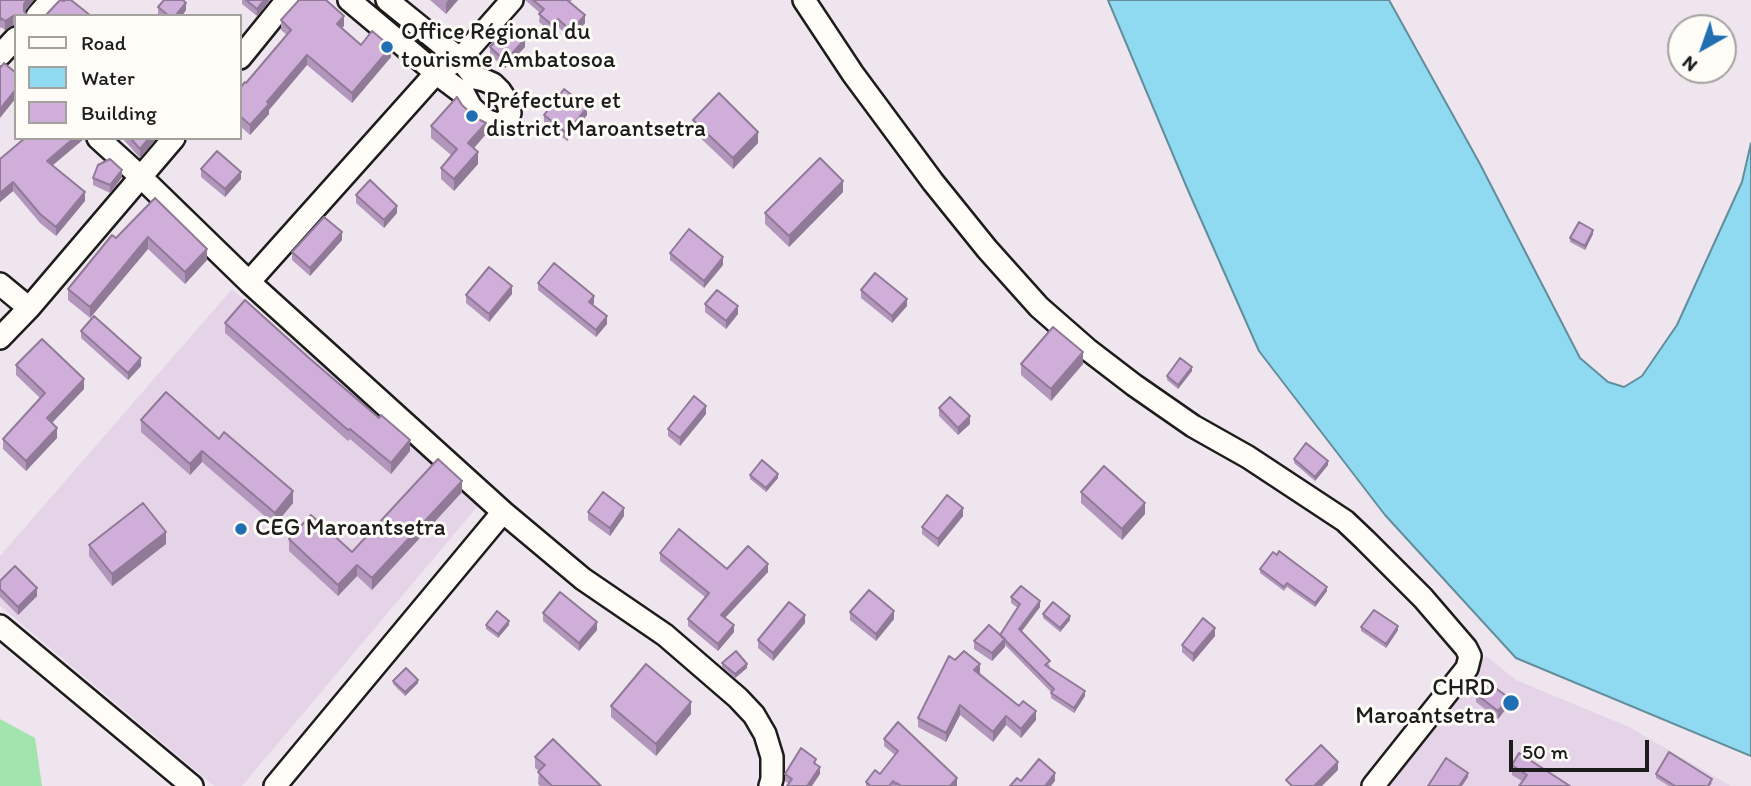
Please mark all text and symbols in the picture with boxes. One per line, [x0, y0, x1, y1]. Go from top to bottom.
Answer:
legend [14, 14, 242, 140]
north arrow [1667, 14, 1737, 84]
place label: Office Régional du tourisme Ambatosoa [401, 19, 616, 75]
text: Road [81, 30, 126, 55]
marker: Office Régional du tourisme Ambatosoa [379, 39, 395, 55]
text: N [1677, 51, 1702, 77]
text: Water [81, 65, 135, 90]
place label: Préfecture et district Maroantsetra [486, 88, 706, 144]
text: Building [81, 100, 157, 125]
marker: Préfecture et district Maroantsetra [464, 108, 480, 124]
place label: CEG Maroantsetra [255, 515, 445, 543]
marker: CEG Maroantsetra [233, 521, 249, 537]
place label: CHRD Maroantsetra [1355, 675, 1495, 731]
marker: CHRD Maroantsetra [1501, 693, 1521, 713]
scale bar [1513, 726, 1653, 770]
text: 50 m [1522, 739, 1568, 764]

